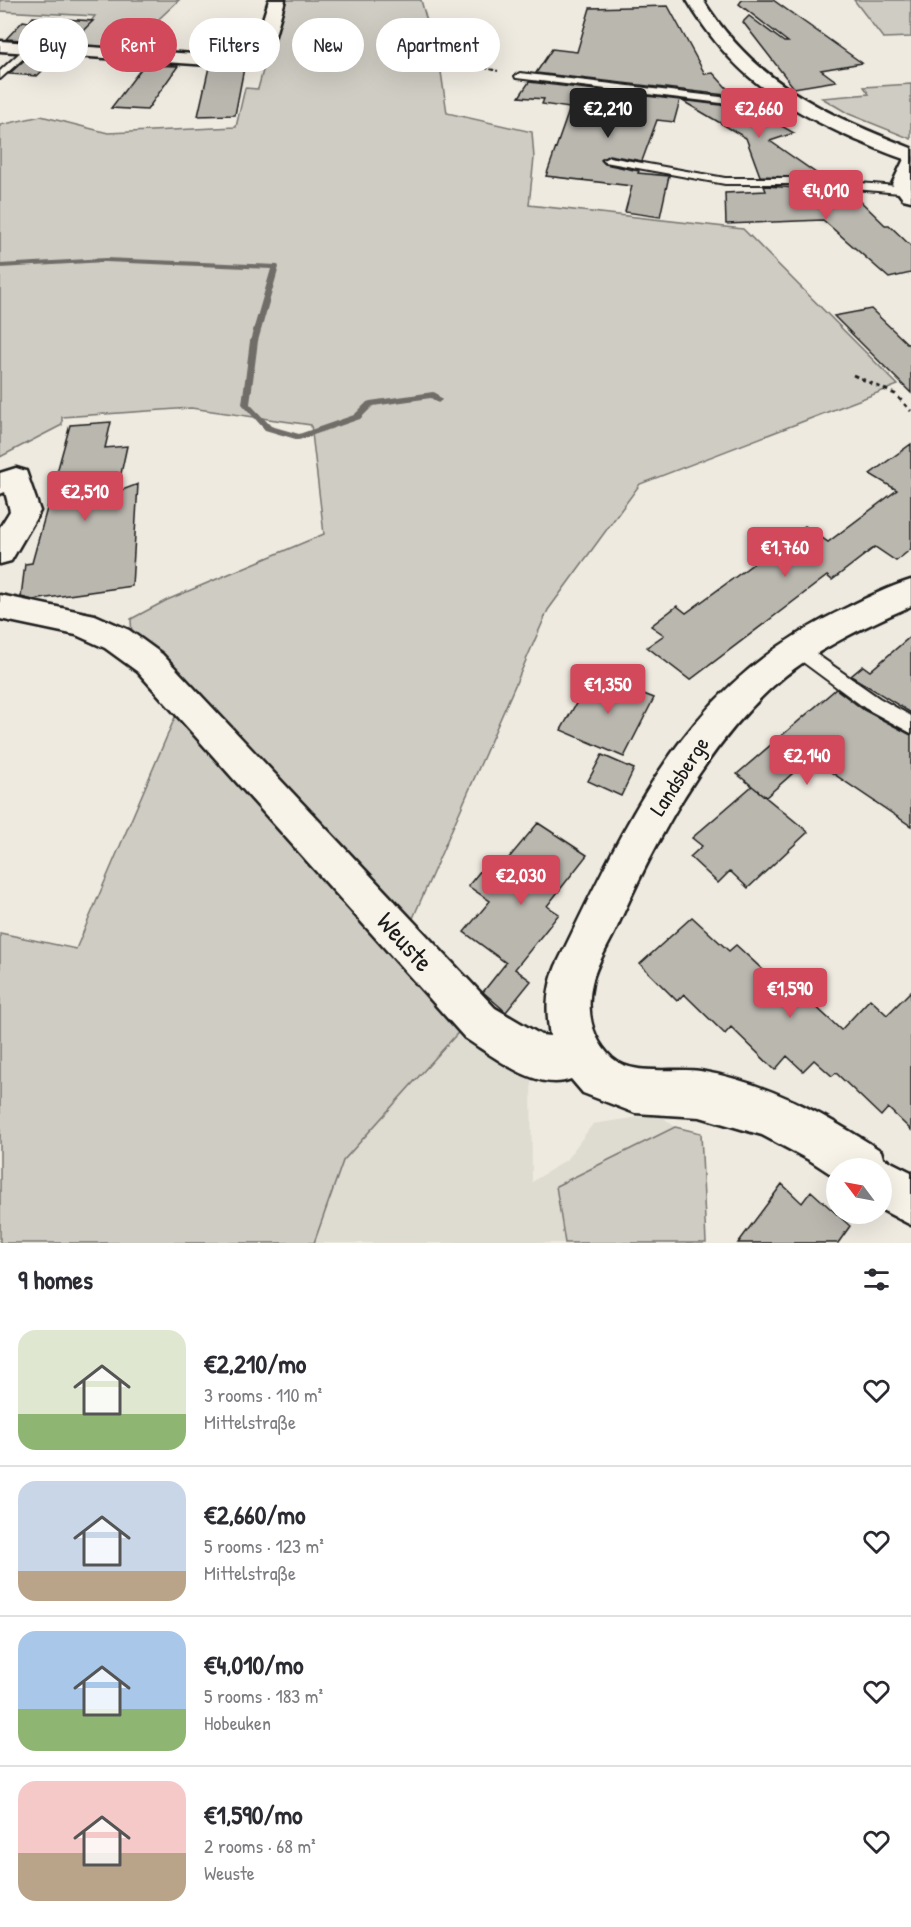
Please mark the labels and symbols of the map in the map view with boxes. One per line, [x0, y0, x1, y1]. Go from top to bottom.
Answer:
pin: €2,210 [559, 88, 657, 139]
pin: €2,660 [710, 88, 808, 139]
pin: €4,010 [777, 170, 875, 221]
pin: €2,510 [36, 471, 134, 522]
pin: €1,760 [736, 527, 834, 578]
pin: €1,350 [559, 664, 657, 715]
street label: Landsberge [642, 730, 716, 821]
pin: €2,140 [758, 735, 856, 786]
pin: €2,030 [472, 855, 570, 906]
street label: Weuste [369, 904, 442, 979]
pin: €1,590 [741, 968, 839, 1019]
north arrow [826, 1158, 892, 1224]

